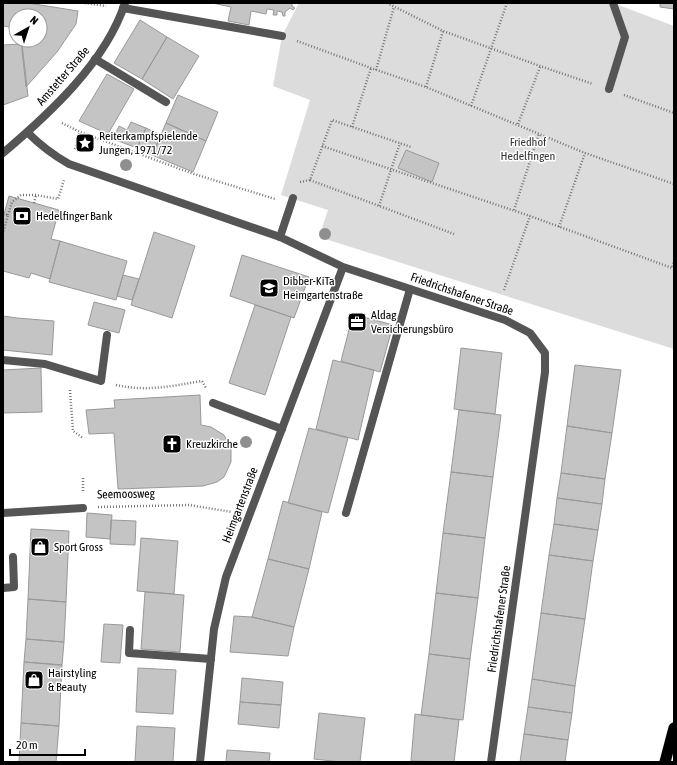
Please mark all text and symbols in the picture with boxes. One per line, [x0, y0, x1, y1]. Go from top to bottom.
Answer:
north arrow [8, 8, 48, 48]
text: N [28, 14, 41, 27]
street label: Amstetter Straße [34, 44, 92, 108]
place label: Reiterkampfspielende Jungen, 1971/72 [99, 129, 198, 157]
place icon: Reiterkampfspielende Jungen, 1971/72 [74, 132, 96, 154]
park label: Friedhof Hedelfingen [501, 135, 555, 163]
bank icon: Hedelfinger Bank [11, 205, 33, 227]
place label: Hedelfinger Bank [36, 209, 113, 223]
street label: Friedrichshafener Straße [409, 270, 515, 318]
place label: Dibber-KiTa Heimgartenstraße [283, 274, 363, 302]
school or university icon: Dibber-KiTa Heimgartenstraße [258, 277, 280, 299]
place label: Aldag Versicherungsbüro [371, 308, 454, 336]
office icon: Aldag Versicherungsbüro [346, 311, 368, 333]
church icon: Kreuzkirche [161, 433, 183, 455]
place label: Kreuzkirche [186, 437, 238, 451]
street label: Heimgartenstraße [219, 465, 261, 545]
street label: Seemoosweg [97, 486, 156, 502]
shop icon: Sport Gross [29, 536, 51, 558]
place label: Sport Gross [54, 540, 103, 554]
street label: Friedrichshafener Straße [485, 565, 513, 673]
place label: Hairstyling & Beauty [48, 666, 97, 694]
shop icon: Hairstyling & Beauty [23, 669, 45, 691]
scale bar [10, 731, 85, 757]
text: 20 m [16, 738, 38, 752]

